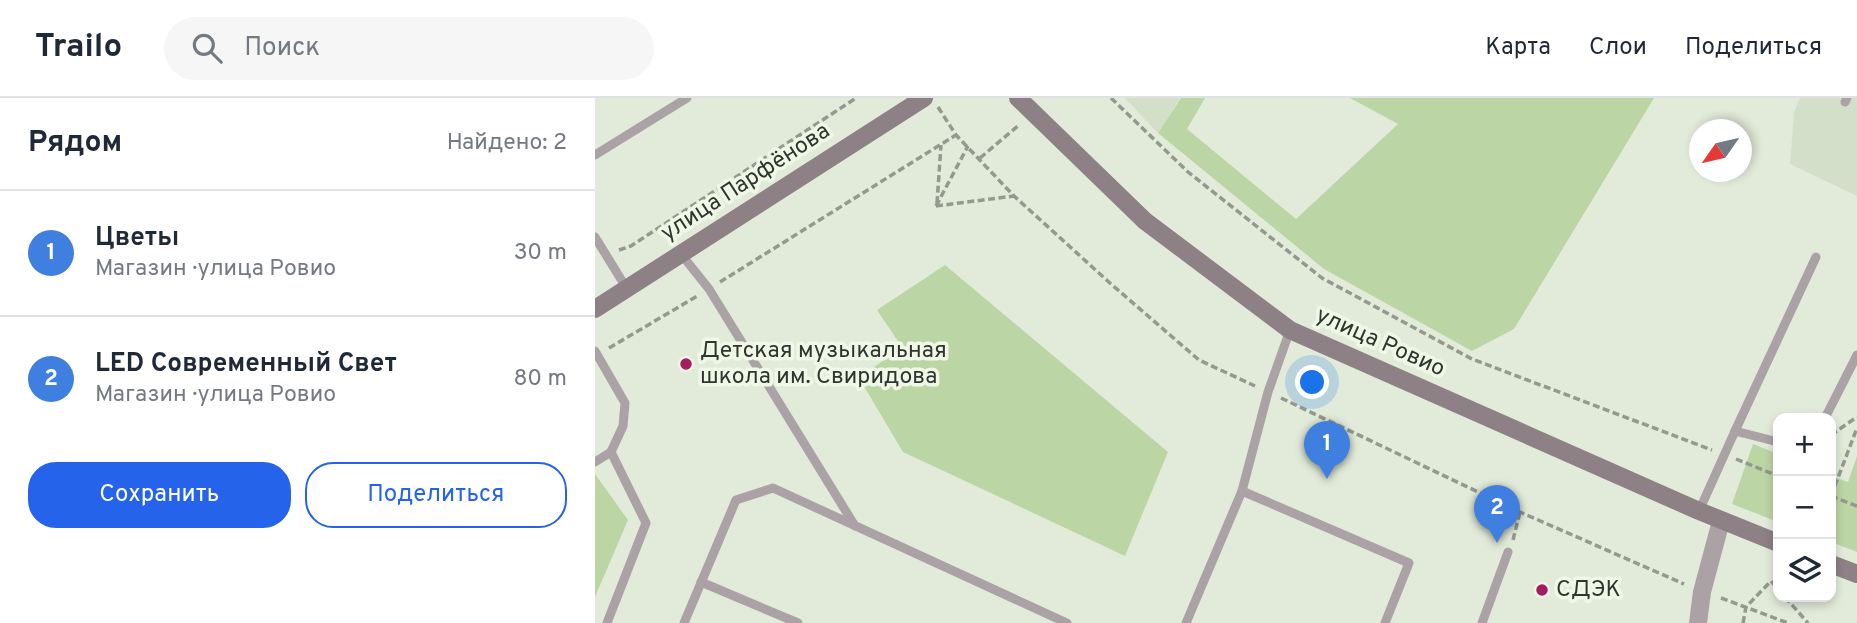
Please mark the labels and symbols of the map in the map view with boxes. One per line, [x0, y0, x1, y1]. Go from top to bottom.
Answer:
street label: улица Парфёнова [656, 118, 836, 248]
north arrow [1689, 119, 1752, 182]
street label: улица Ровио [1311, 302, 1449, 384]
place label: Детская музыкальная школа им. Свиридова [700, 337, 947, 392]
marker: Детская музыкальная школа им. Свиридова [678, 356, 694, 372]
your location [1295, 365, 1329, 399]
pin: 1 [1304, 421, 1350, 479]
pin: 2 [1474, 485, 1520, 543]
place label: СДЭК [1556, 576, 1621, 605]
marker: СДЭК [1534, 582, 1550, 598]

